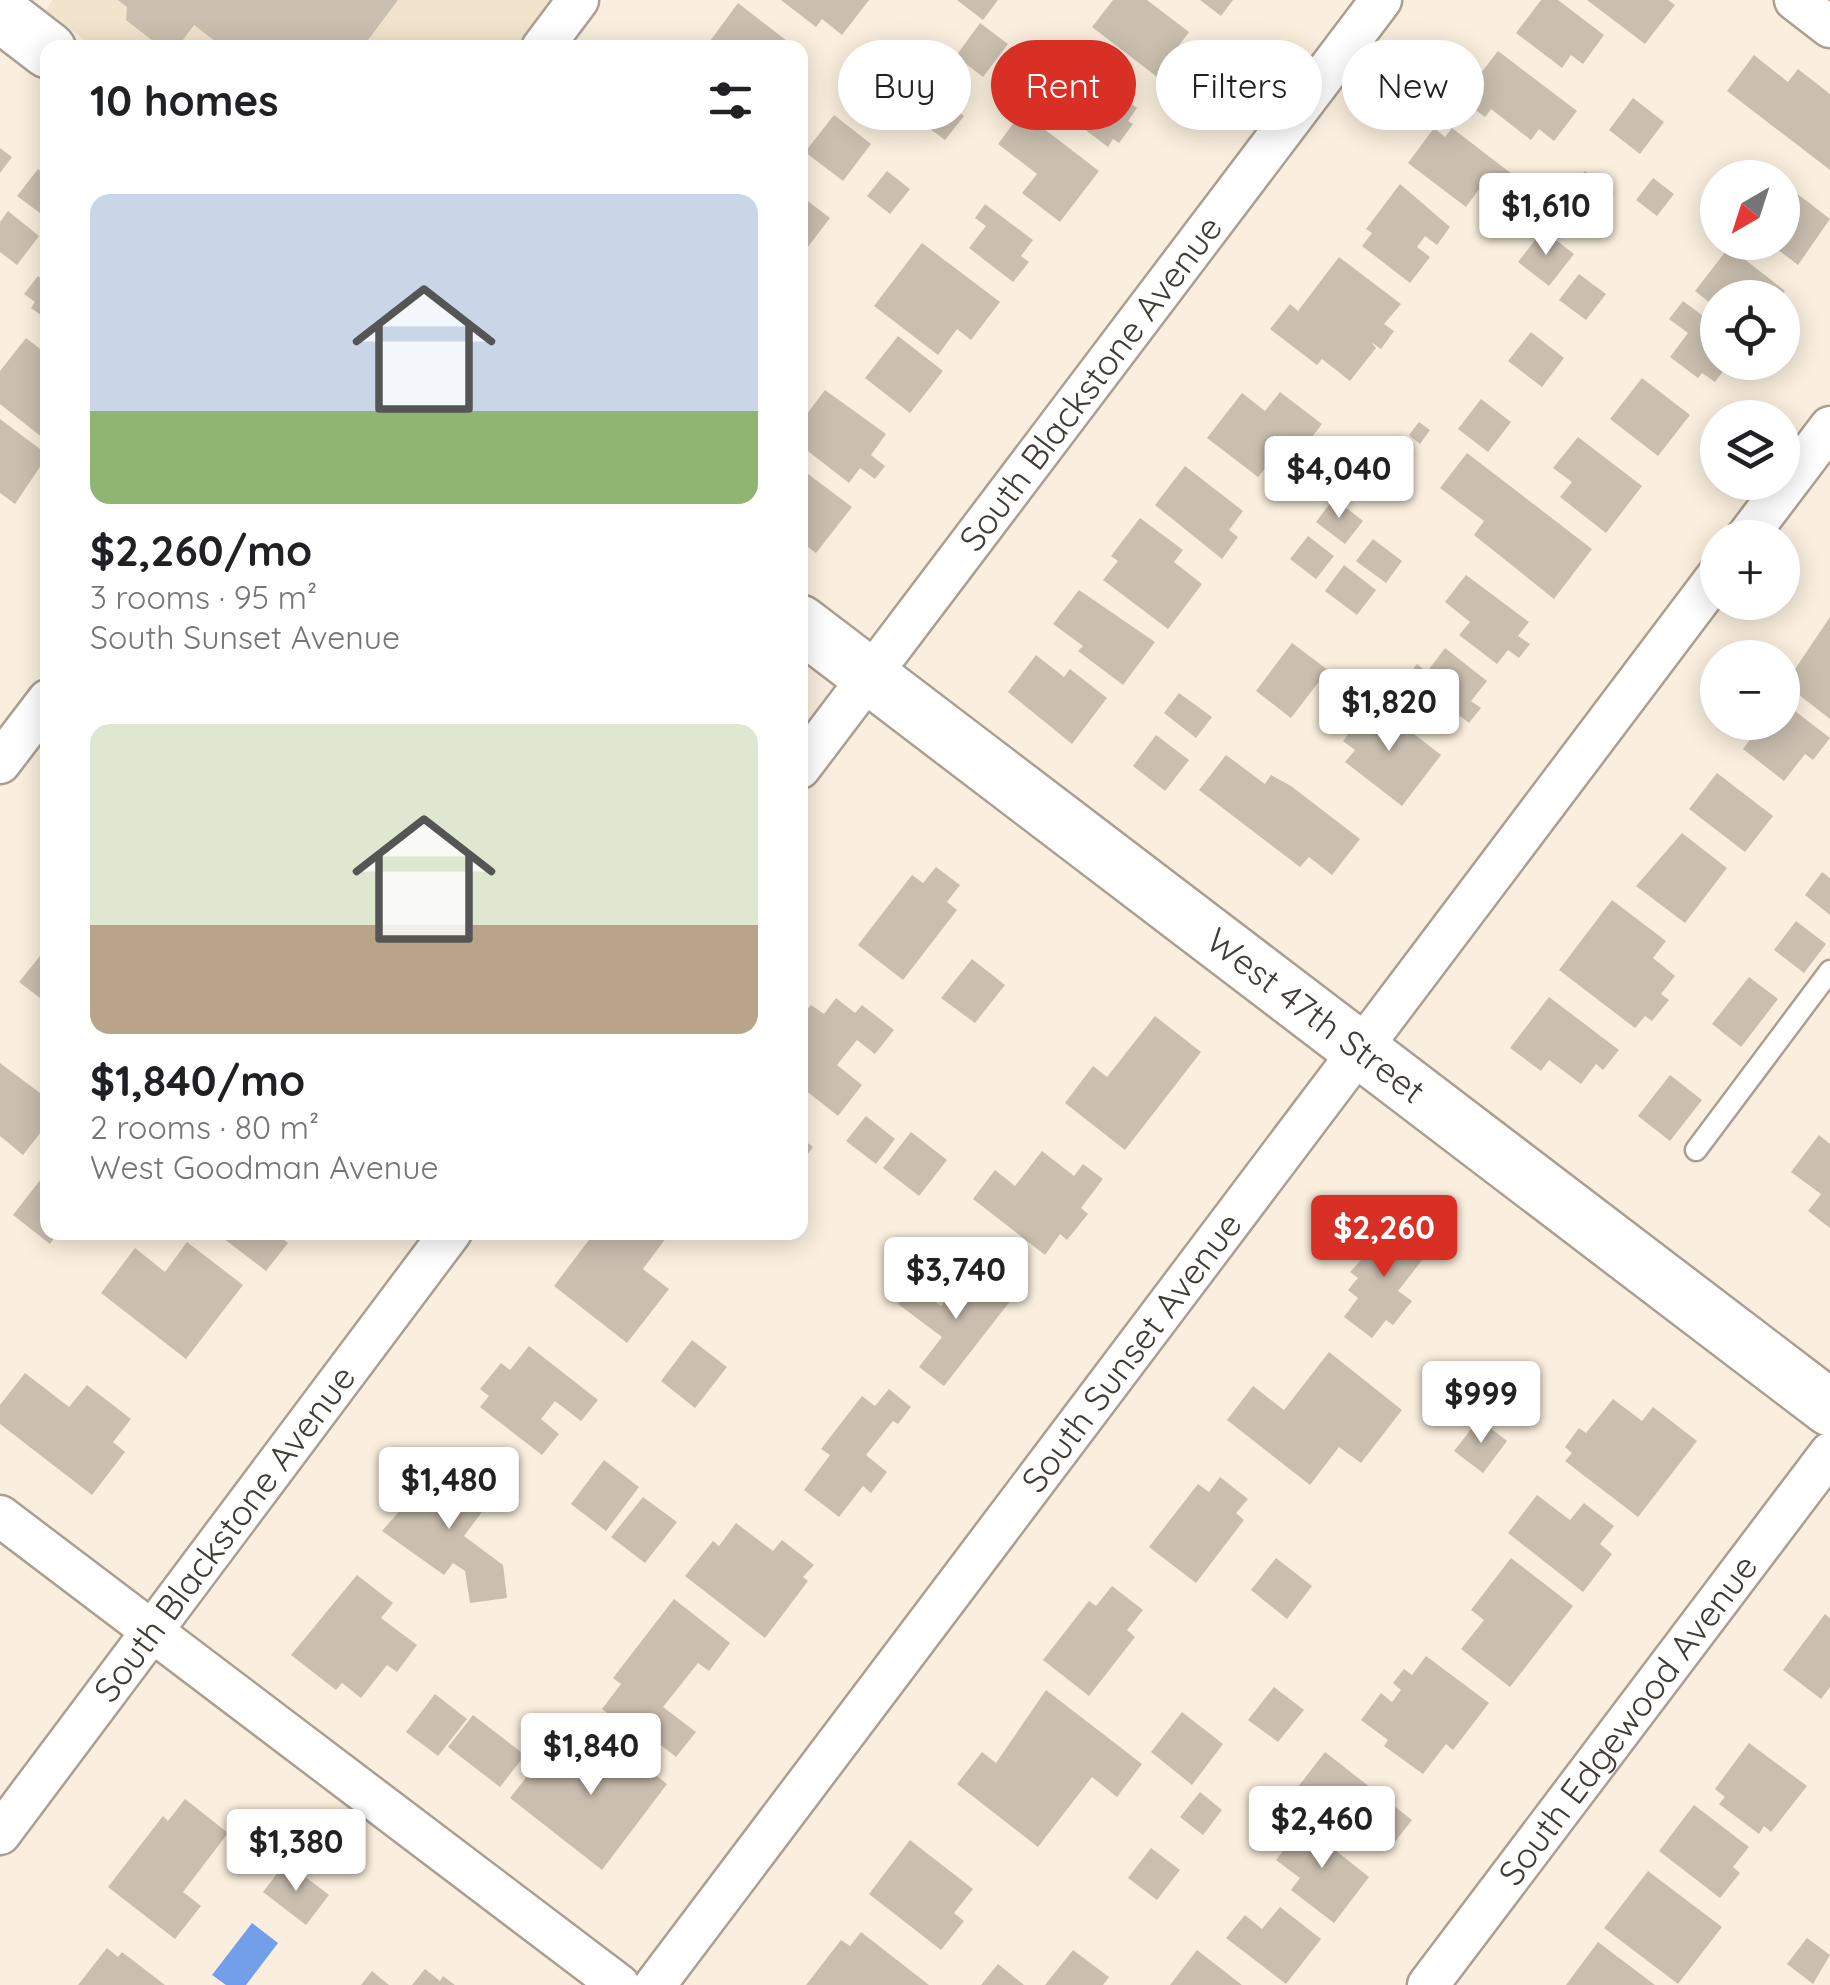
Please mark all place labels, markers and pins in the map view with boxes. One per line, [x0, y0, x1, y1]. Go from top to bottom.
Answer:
pin: $1,610 [1465, 173, 1627, 258]
pin: $4,040 [1258, 436, 1420, 521]
pin: $1,820 [1308, 669, 1470, 754]
pin: $2,260 [1303, 1195, 1465, 1280]
pin: $3,740 [875, 1237, 1037, 1322]
pin: $999 [1422, 1361, 1540, 1446]
pin: $1,480 [368, 1447, 530, 1532]
pin: $1,840 [510, 1713, 672, 1798]
pin: $2,460 [1241, 1786, 1403, 1871]
pin: $1,380 [215, 1809, 377, 1894]

